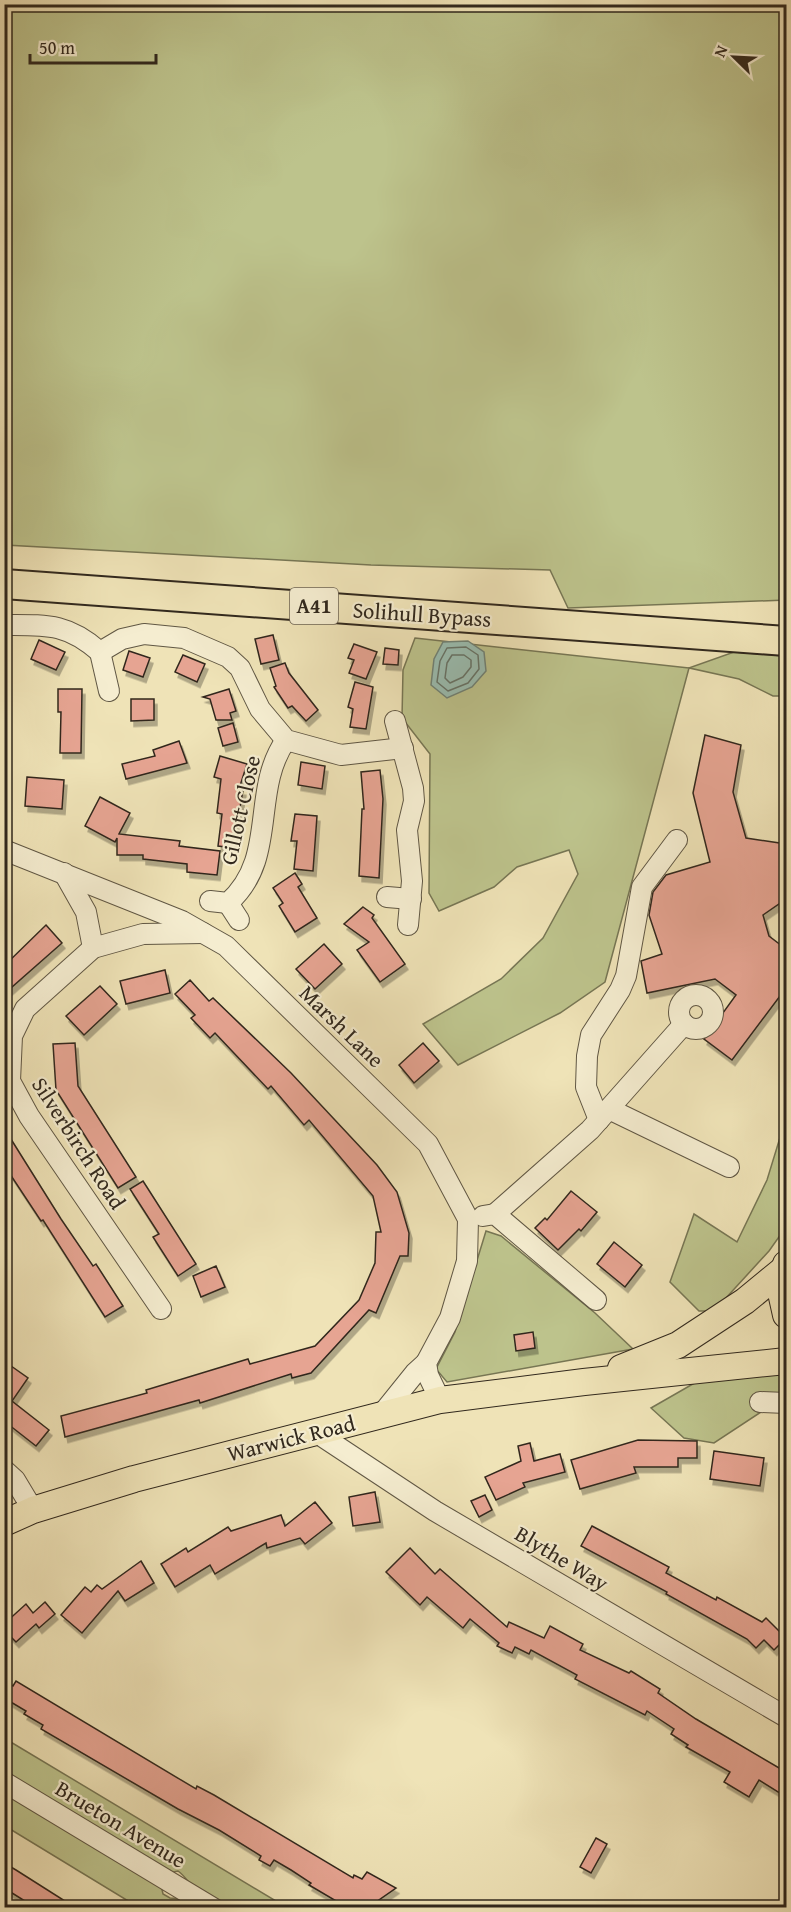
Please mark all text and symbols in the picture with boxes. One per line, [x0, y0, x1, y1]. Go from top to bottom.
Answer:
scale bar [30, 27, 156, 65]
north arrow [704, 27, 764, 87]
text: 50 m [39, 34, 75, 61]
text: N [707, 41, 734, 61]
road number: A41 [290, 588, 338, 624]
street label: Solihull Bypass [352, 593, 492, 635]
street label: Gillott Close [212, 752, 268, 868]
street label: Marsh Lane [292, 977, 392, 1075]
street label: Silverbirch Road [24, 1071, 134, 1216]
street label: Warwick Road [224, 1407, 358, 1469]
street label: Blythe Way [509, 1517, 615, 1599]
street label: Brueton Avenue [50, 1772, 192, 1876]

